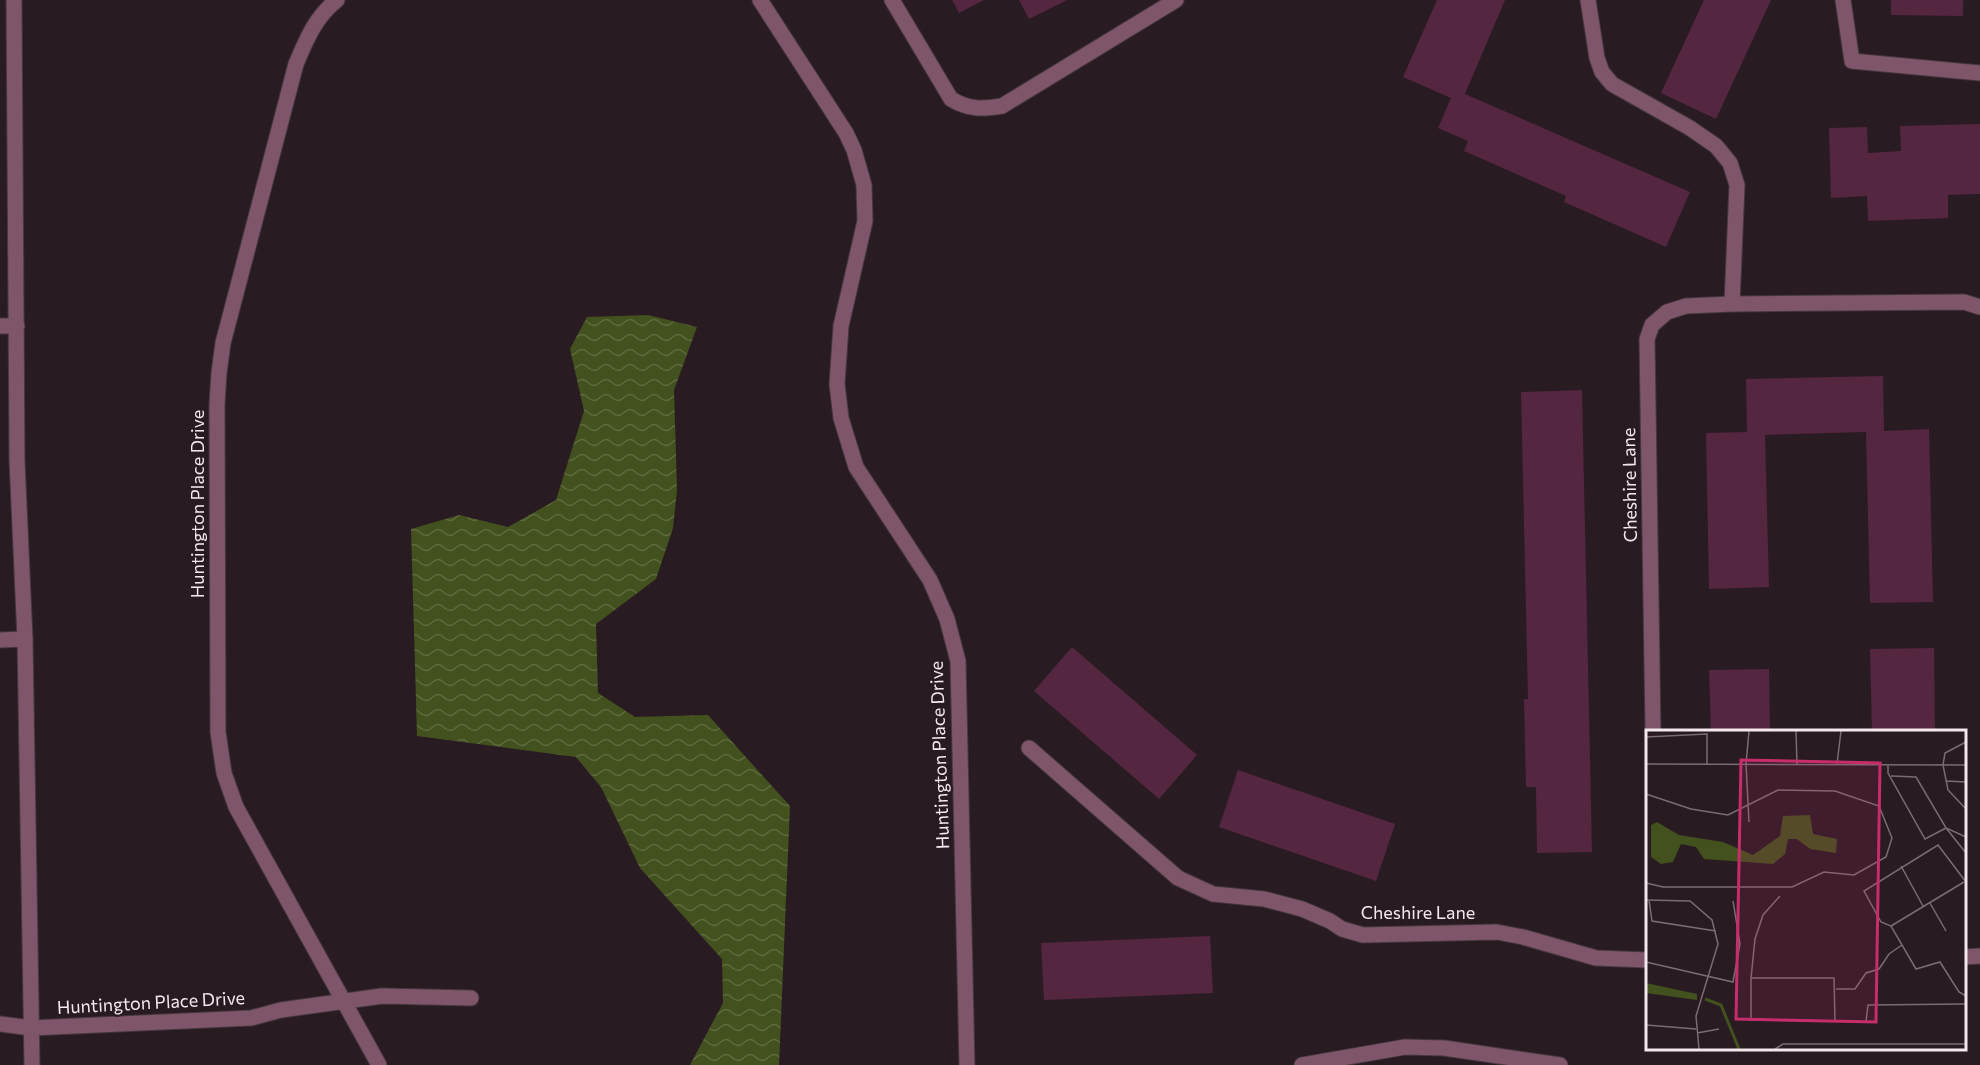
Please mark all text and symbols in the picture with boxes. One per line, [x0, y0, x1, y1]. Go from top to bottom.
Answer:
street label: Huntington Place Drive [186, 410, 208, 598]
street label: Cheshire Lane [1617, 428, 1641, 543]
street label: Huntington Place Drive [925, 661, 953, 850]
inset map [1646, 730, 1965, 1050]
street label: Cheshire Lane [1361, 901, 1475, 923]
street label: Huntington Place Drive [56, 986, 246, 1018]

